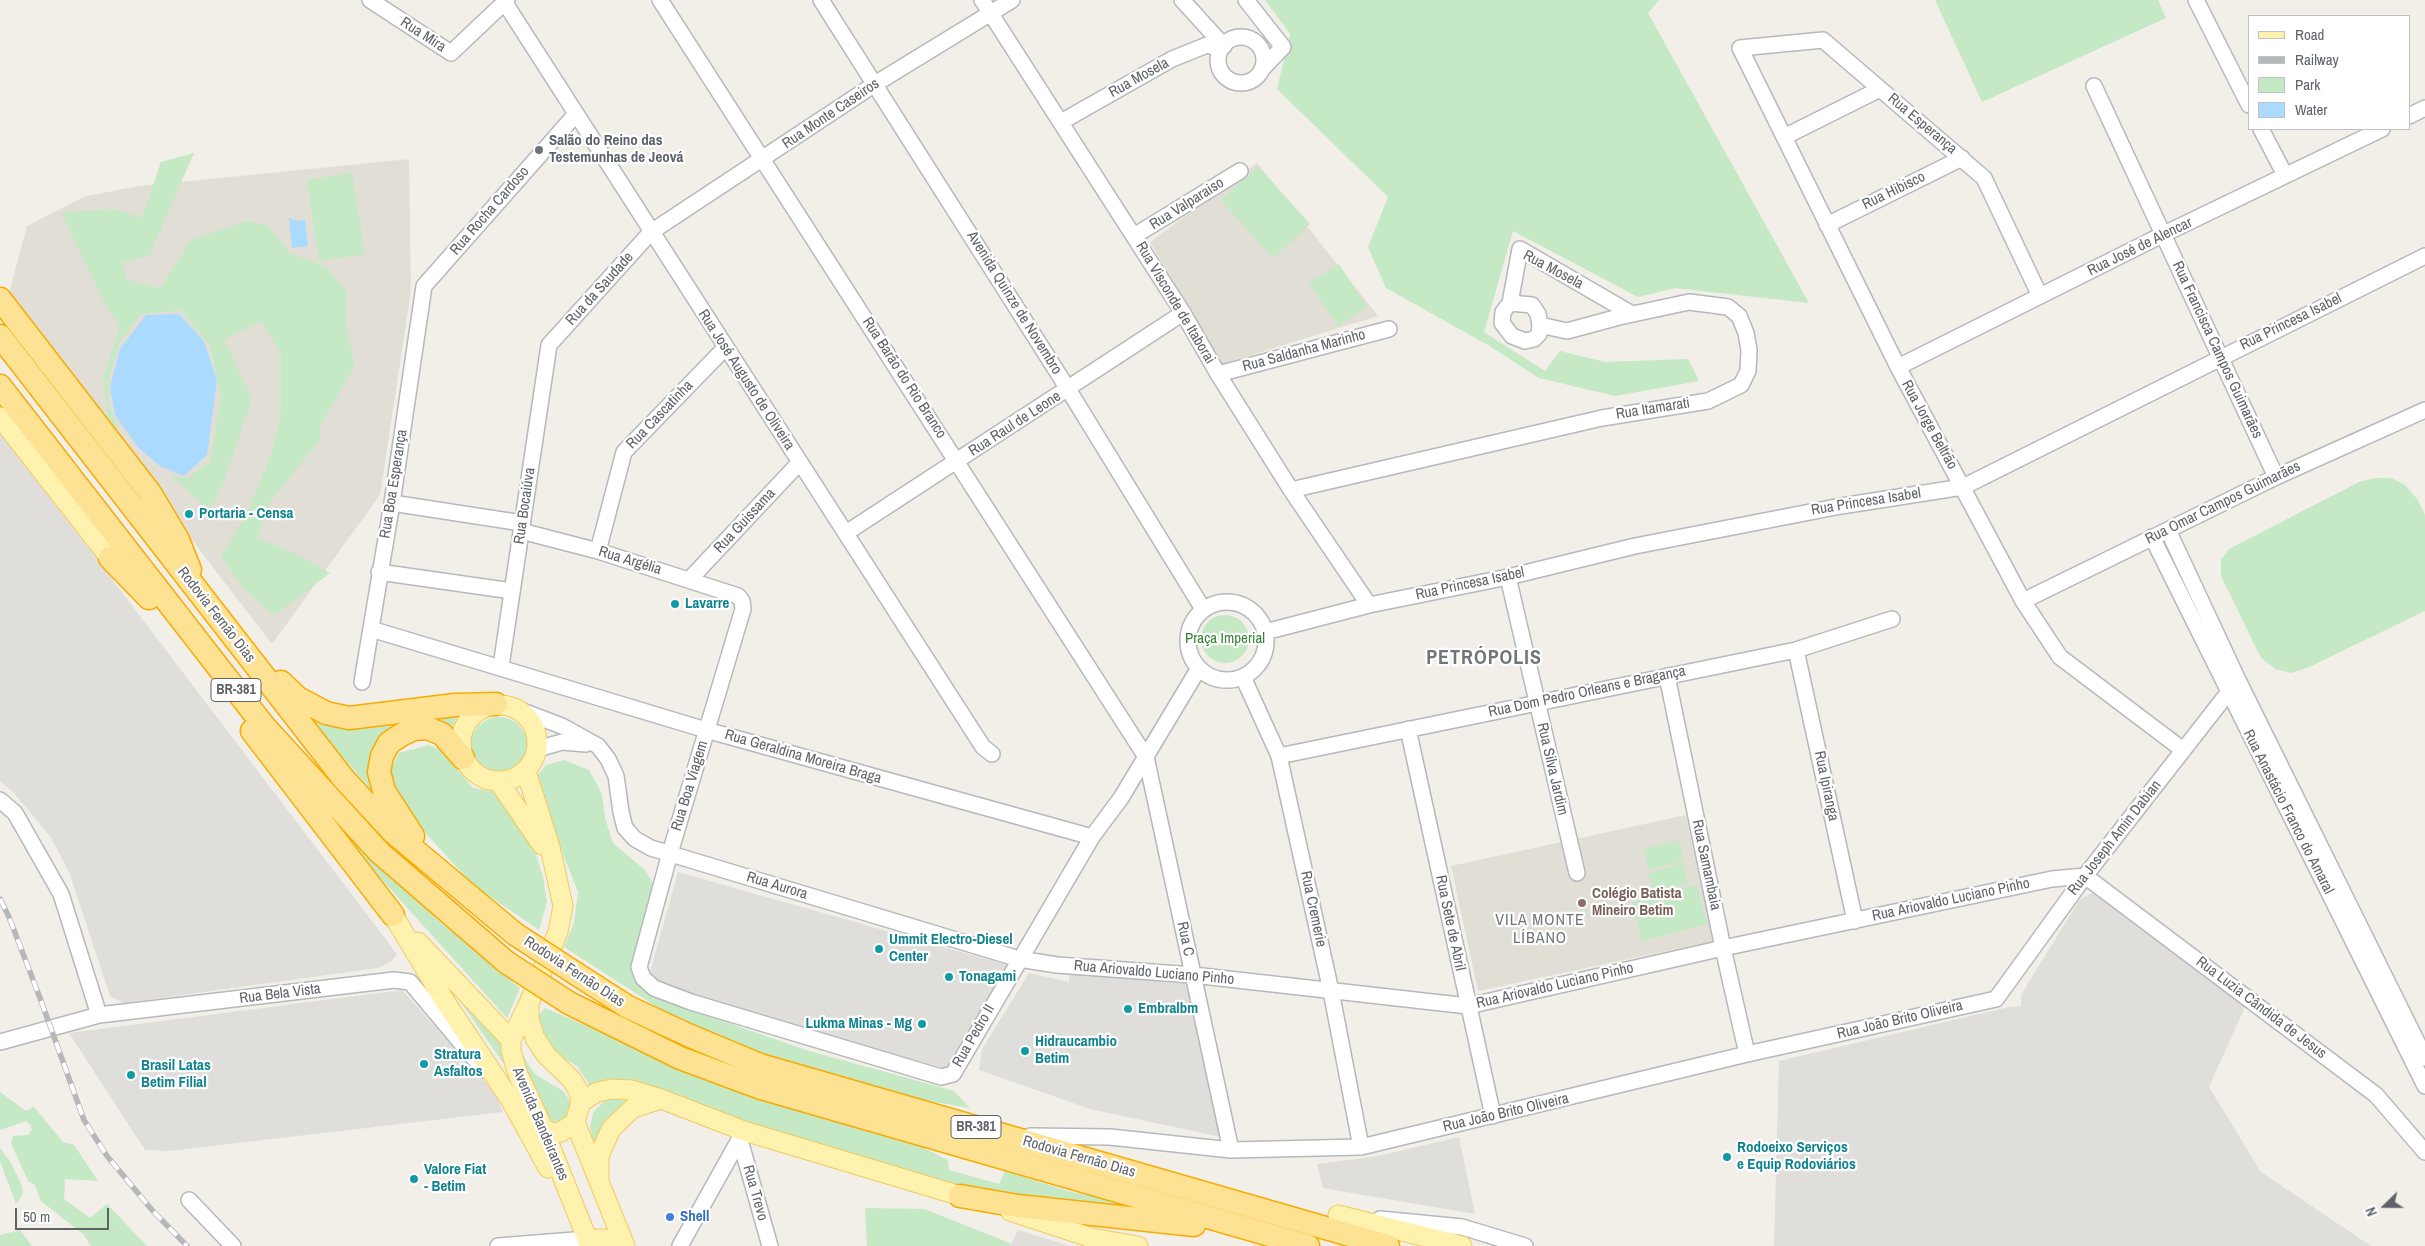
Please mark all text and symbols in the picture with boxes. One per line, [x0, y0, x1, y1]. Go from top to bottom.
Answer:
street label: Rua Mira [397, 14, 449, 56]
legend [2248, 15, 2410, 130]
text: Road [2295, 24, 2324, 45]
text: Railway [2295, 49, 2339, 70]
street label: Rua Mosela [1106, 54, 1172, 102]
text: Park [2295, 74, 2320, 95]
street label: Rua Monte Caseiros [779, 75, 883, 153]
street label: Rua Esperança [1884, 90, 1960, 158]
text: Water [2295, 99, 2327, 120]
place label: Salão do Reino das Testemunhas de Jeová [549, 132, 683, 167]
marker: Salão do Reino das Testemunhas de Jeová [533, 144, 545, 156]
street label: Rua Rocha Cardoso [447, 163, 533, 259]
street label: Rua Hibisco [1860, 168, 1928, 214]
street label: Rua Valparaiso [1147, 174, 1227, 234]
street label: Rua José de Alencar [2085, 214, 2195, 280]
street label: Avenida Quinze de Novembro [963, 228, 1065, 378]
street label: Rua Visconde de Itaborai [1131, 239, 1219, 367]
street label: Rua Mosela [1520, 247, 1586, 293]
street label: Rua da Saudade [562, 249, 638, 329]
street label: Rua Francisca Campos Guimarães [2168, 259, 2266, 441]
street label: Rua Princesa Isabel [2237, 290, 2345, 354]
street label: Rua José Augusto de Oliveira [694, 306, 798, 454]
street label: Rua Barão do Rio Branco [858, 314, 950, 442]
street label: Rua Saldanha Marinho [1241, 326, 1367, 376]
street label: Rua Cascatinha [623, 377, 697, 453]
street label: Rua Jorge Beltrão [1897, 377, 1961, 473]
street label: Rua Raul de Leone [966, 388, 1064, 460]
street label: Rua Itamarati [1615, 394, 1691, 424]
street label: Rua Boa Esperança [377, 428, 411, 540]
street label: Rua Omar Campos Guimarães [2143, 458, 2303, 548]
street label: Rua Bocaiúva [511, 466, 539, 546]
street label: Rua Princesa Isabel [1810, 484, 1922, 520]
street label: Rua Guissama [710, 485, 780, 557]
place label: Portaria - Censa [199, 505, 293, 523]
marker: Portaria - Censa [183, 508, 195, 520]
street label: Rua Argélia [596, 543, 664, 579]
street label: Rodovia Fernão Dias [173, 564, 259, 666]
street label: Rua Princesa Isabel [1414, 564, 1526, 604]
place label: Lavarre [685, 595, 729, 613]
marker: Lavarre [669, 598, 681, 610]
park label: Praça Imperial [1185, 630, 1265, 648]
district label: PETRÓPOLIS [1425, 647, 1543, 671]
street label: Rua Dom Pedro Orleans e Bragança [1487, 662, 1687, 722]
road number: BR-381 [211, 678, 261, 702]
street label: Rua Silva Jardim [1533, 721, 1571, 817]
street label: Rua Geraldina Moreira Braga [723, 726, 883, 788]
street label: Rua Anastácio Franco do Amaral [2239, 727, 2337, 897]
street label: Rua Boa Viagem [668, 739, 712, 833]
street label: Rua Ipiranga [1810, 749, 1842, 823]
street label: Rua Joseph Amin Dabian [2065, 777, 2165, 899]
street label: Rua Samambaia [1688, 818, 1724, 912]
street label: Rua Aurora [744, 868, 810, 904]
street label: Rua Cremerie [1296, 869, 1330, 949]
street label: Rua Sete de Abril [1431, 874, 1469, 972]
street label: Rua Ariovaldo Luciano Pinho [1871, 874, 2031, 926]
place label: Colégio Batista Mineiro Betim [1592, 885, 1682, 920]
marker: Colégio Batista Mineiro Betim [1576, 897, 1588, 909]
district label: VILA MONTE LÍBANO [1494, 911, 1586, 949]
street label: Rua C [1173, 920, 1197, 958]
place label: Ummit Electro-Diesel Center [889, 931, 1013, 966]
street label: Rodovia Fernão Dias [520, 933, 628, 1011]
marker: Ummit Electro-Diesel Center [873, 943, 885, 955]
street label: Rua Luzia Cândida de Jesus [2192, 953, 2330, 1063]
street label: Rua Ariovaldo Luciano Pinho [1073, 957, 1235, 989]
street label: Rua Ariovaldo Luciano Pinho [1475, 959, 1635, 1013]
place label: Tonagami [959, 968, 1016, 986]
marker: Tonagami [943, 971, 955, 983]
street label: Rua Bela Vista [238, 980, 322, 1008]
street label: Rua João Brito Oliveira [1835, 997, 1965, 1043]
place label: Embralbm [1138, 1000, 1198, 1018]
street label: Rua Pedro II [949, 1002, 999, 1070]
marker: Embralbm [1122, 1003, 1134, 1015]
place label: Lukma Minas - Mg [805, 1015, 912, 1033]
marker: Lukma Minas - Mg [916, 1018, 928, 1030]
place label: Hidraucambio Betim [1035, 1033, 1117, 1068]
marker: Hidraucambio Betim [1019, 1045, 1031, 1057]
place label: Stratura Asfaltos [434, 1046, 483, 1081]
place label: Brasil Latas Betim Filial [141, 1057, 211, 1092]
marker: Stratura Asfaltos [418, 1058, 430, 1070]
street label: Avenida Bandeirantes [508, 1065, 572, 1183]
marker: Brasil Latas Betim Filial [125, 1069, 137, 1081]
street label: Rua João Brito Oliveira [1441, 1090, 1571, 1136]
road number: BR-381 [951, 1116, 1001, 1138]
street label: Rodovia Fernão Dias [1021, 1132, 1137, 1182]
place label: Rodoeixo Serviços e Equip Rodoviários [1737, 1139, 1856, 1174]
marker: Rodoeixo Serviços e Equip Rodoviários [1721, 1151, 1733, 1163]
place label: Valore Fiat - Betim [424, 1161, 486, 1196]
street label: Rua Trevo [738, 1163, 772, 1223]
marker: Valore Fiat - Betim [408, 1173, 420, 1185]
north arrow [2360, 1181, 2410, 1231]
scale bar [18, 1198, 111, 1230]
text: N [2361, 1204, 2381, 1219]
text: 50 m [23, 1206, 50, 1227]
place label: Shell [680, 1208, 709, 1226]
marker: Shell [664, 1211, 676, 1223]

